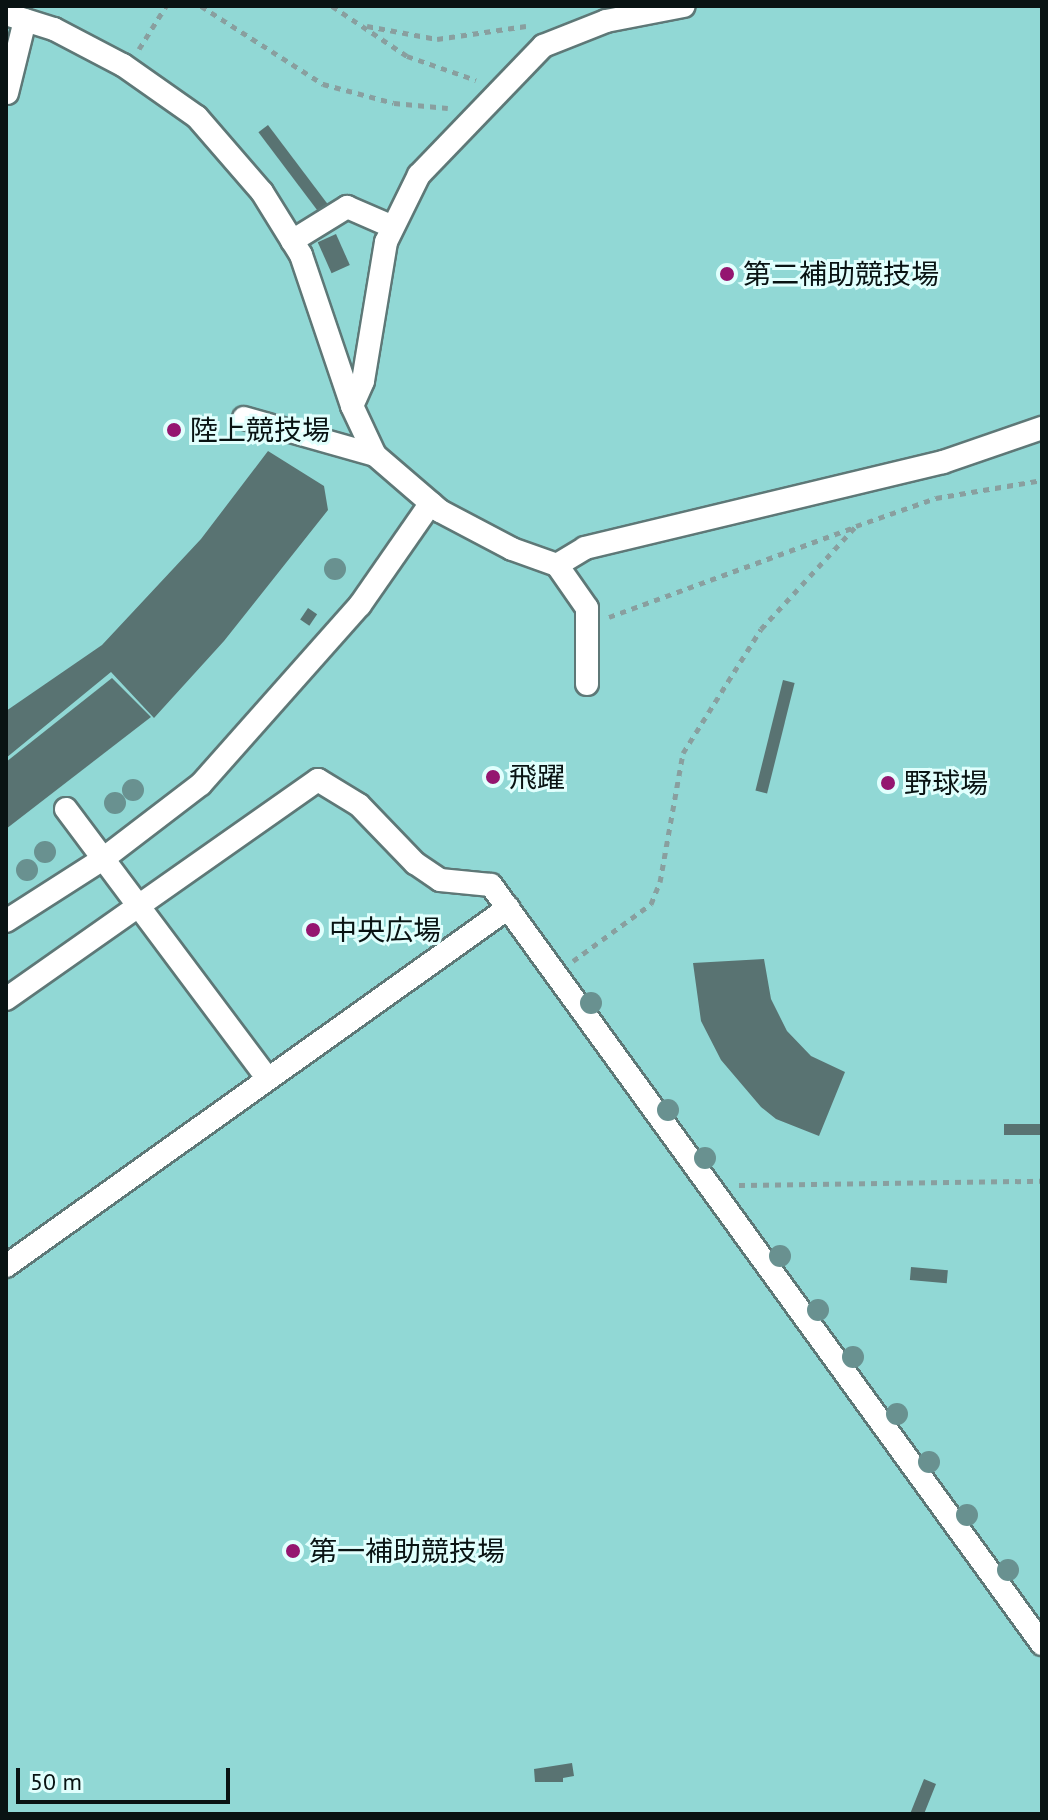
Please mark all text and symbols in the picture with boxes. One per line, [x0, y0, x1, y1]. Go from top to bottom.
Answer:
place label: 第二補助競技場 [743, 257, 939, 291]
marker: 第二補助競技場 [718, 265, 736, 283]
place label: 陸上競技場 [190, 413, 330, 447]
marker: 陸上競技場 [165, 421, 183, 439]
place label: 飛躍 [509, 760, 565, 794]
place label: 野球場 [904, 766, 988, 800]
marker: 飛躍 [484, 768, 502, 786]
marker: 野球場 [879, 774, 897, 792]
place label: 中央広場 [329, 913, 441, 947]
marker: 中央広場 [304, 921, 322, 939]
place label: 第一補助競技場 [309, 1534, 505, 1568]
marker: 第一補助競技場 [284, 1542, 302, 1560]
scale bar [20, 1752, 234, 1802]
text: 50 m [30, 1766, 82, 1797]

